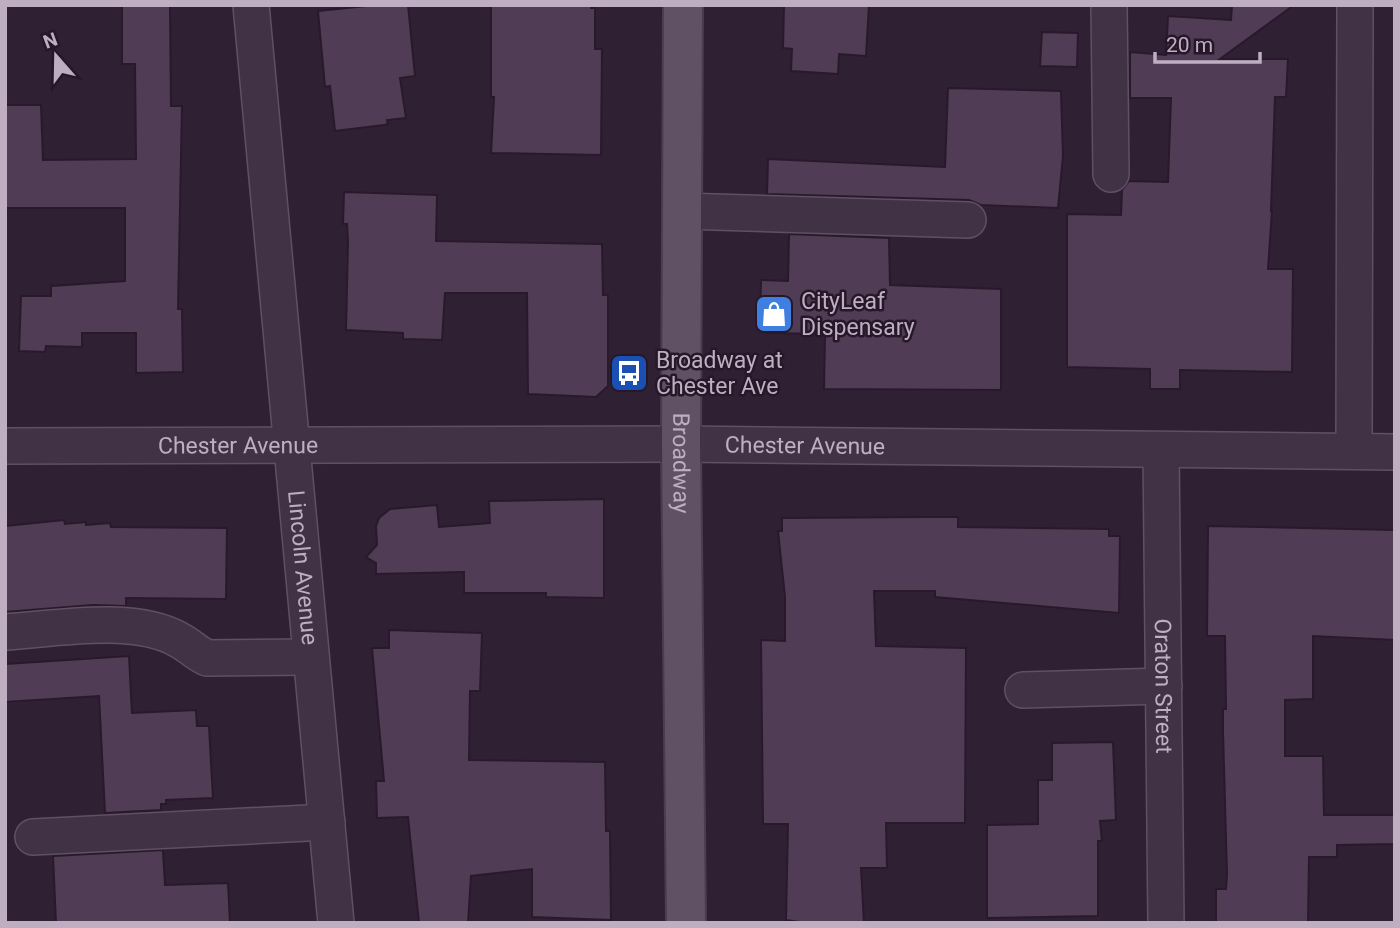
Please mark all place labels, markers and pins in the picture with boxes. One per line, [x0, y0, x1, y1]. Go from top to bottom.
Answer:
place label: CityLeaf Dispensary [801, 288, 915, 341]
shop icon: CityLeaf Dispensary [753, 293, 795, 335]
place label: Broadway at Chester Ave [656, 347, 783, 400]
bus stop icon: Broadway at Chester Ave [608, 352, 650, 394]

